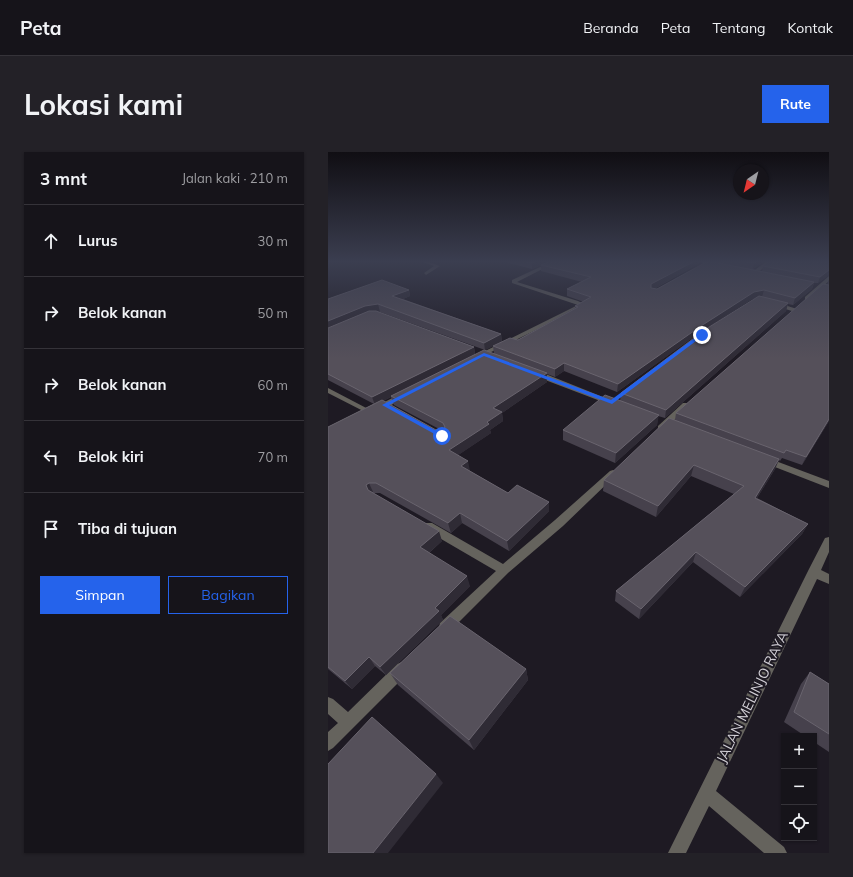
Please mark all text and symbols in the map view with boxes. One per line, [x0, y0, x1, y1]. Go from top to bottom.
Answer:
text: Peta [20, 16, 62, 40]
text: Beranda [583, 19, 639, 37]
text: Peta [661, 19, 690, 37]
text: Tentang [712, 19, 766, 37]
text: Kontak [788, 19, 833, 37]
button: Rute [762, 85, 829, 123]
text: Lokasi kami [24, 87, 183, 122]
north arrow [733, 164, 769, 200]
text: 3 mnt [40, 168, 87, 189]
text: Jalan kaki · 210 m [182, 170, 288, 186]
icon: ahead [40, 230, 62, 252]
text: Lurus [78, 231, 118, 250]
text: 30 m [258, 233, 288, 249]
icon: right [40, 302, 62, 324]
text: Belok kanan [78, 303, 167, 322]
text: 50 m [258, 305, 288, 321]
route end [693, 326, 711, 344]
icon: right [40, 374, 62, 396]
text: Belok kanan [78, 375, 167, 394]
text: 60 m [258, 377, 288, 393]
route start [433, 427, 451, 445]
icon: left [40, 446, 62, 468]
text: Belok kiri [78, 447, 144, 466]
text: 70 m [258, 449, 288, 465]
icon: arrive [40, 518, 62, 540]
text: Tiba di tujuan [78, 519, 177, 538]
button: Simpan [40, 576, 160, 614]
button: Bagikan [168, 576, 288, 614]
street label: JALAN MELINJO RAYA [712, 628, 792, 766]
map controls [781, 733, 817, 841]
button: + [781, 733, 817, 769]
button: − [781, 769, 817, 805]
button: locate [781, 805, 817, 841]

